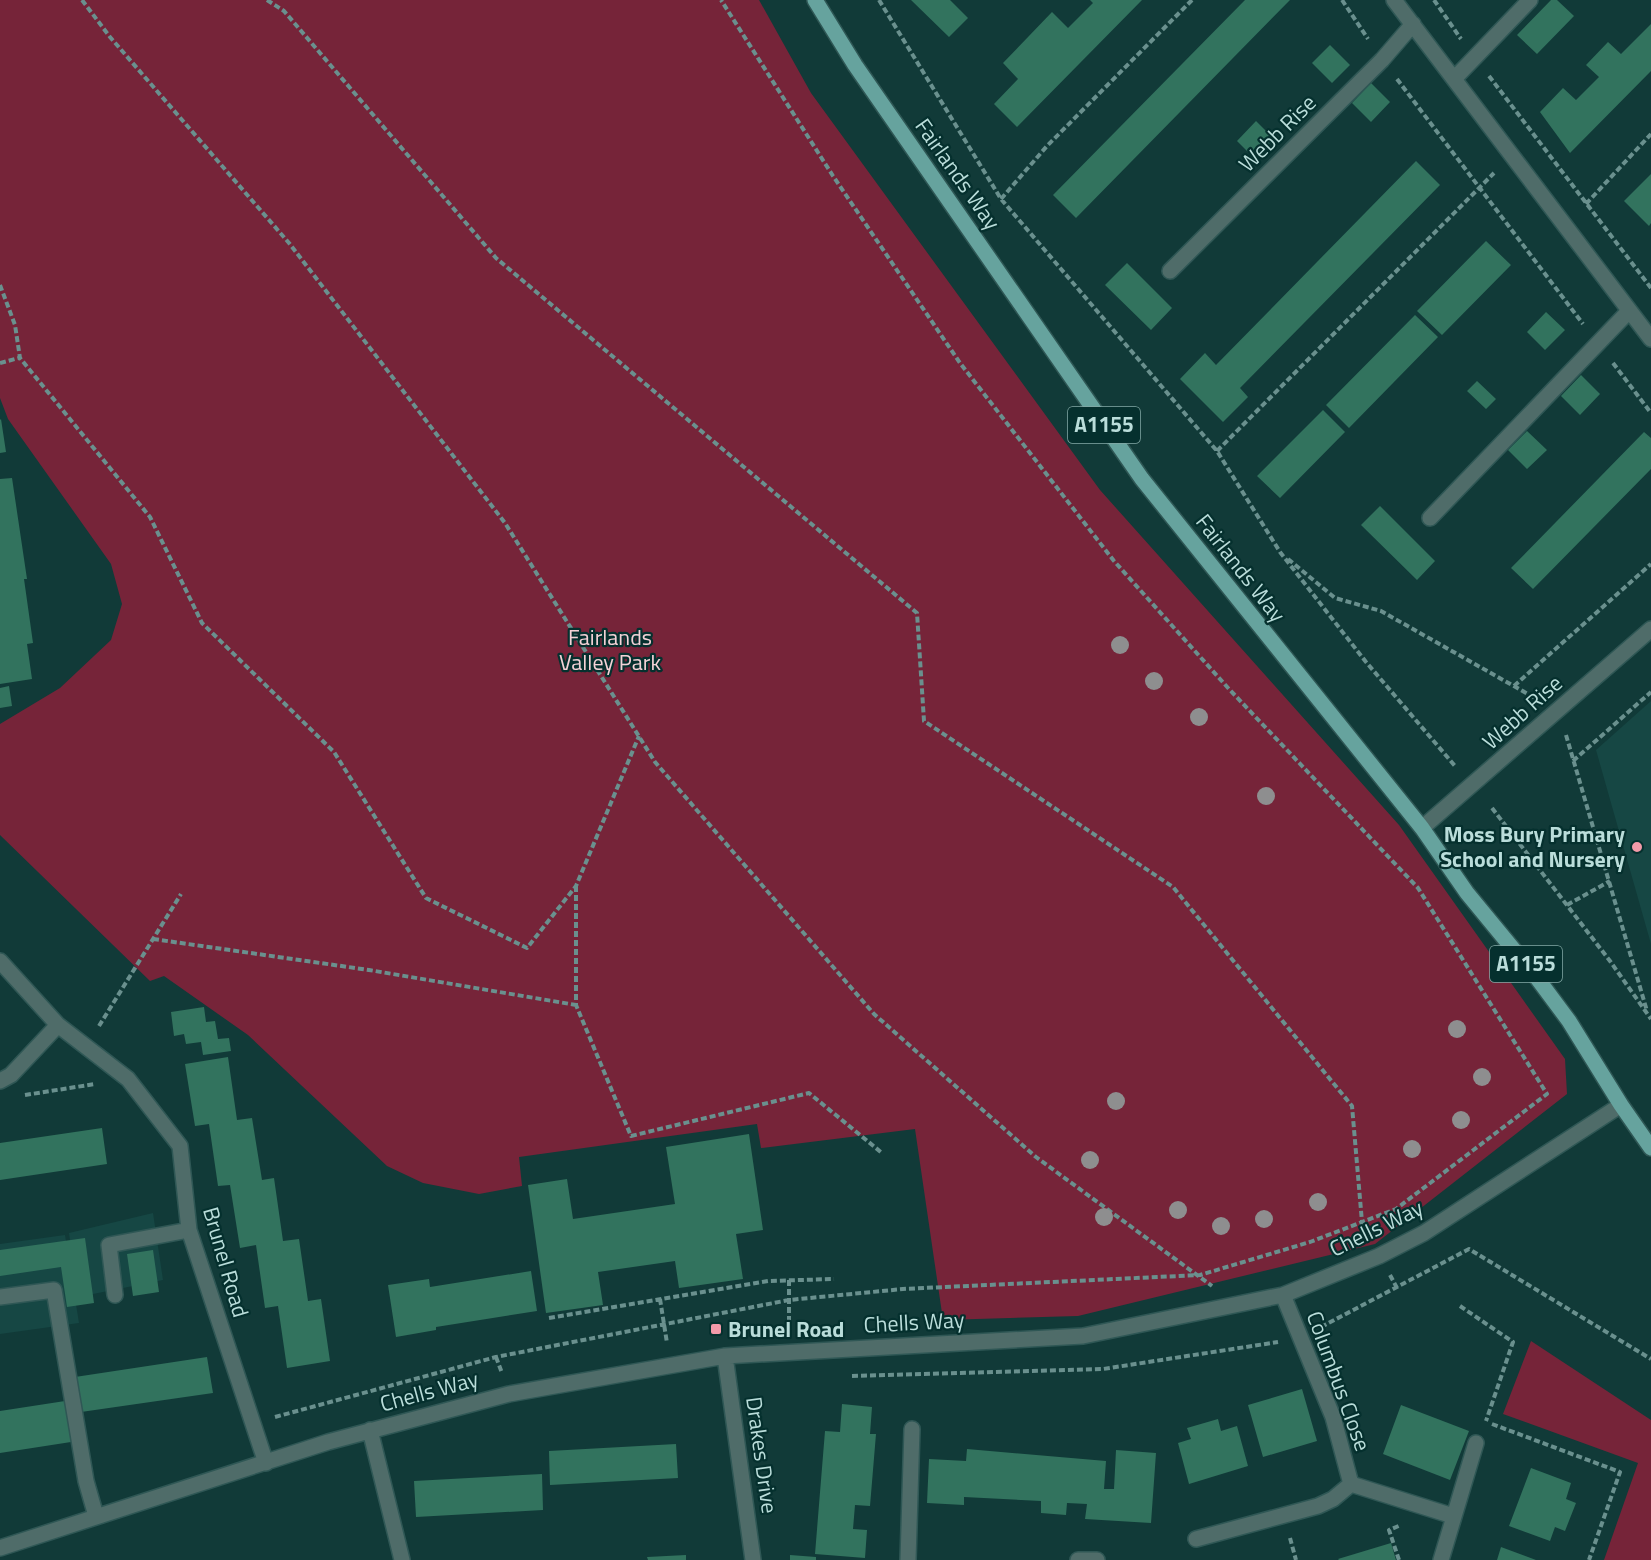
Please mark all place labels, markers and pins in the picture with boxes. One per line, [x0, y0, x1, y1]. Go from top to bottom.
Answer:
place label: Moss Bury Primary School and Nursery [1440, 817, 1625, 876]
marker: Moss Bury Primary School and Nursery [1630, 840, 1644, 854]
place label: Brunel Road [728, 1312, 844, 1346]
marker: Brunel Road [709, 1322, 723, 1336]

